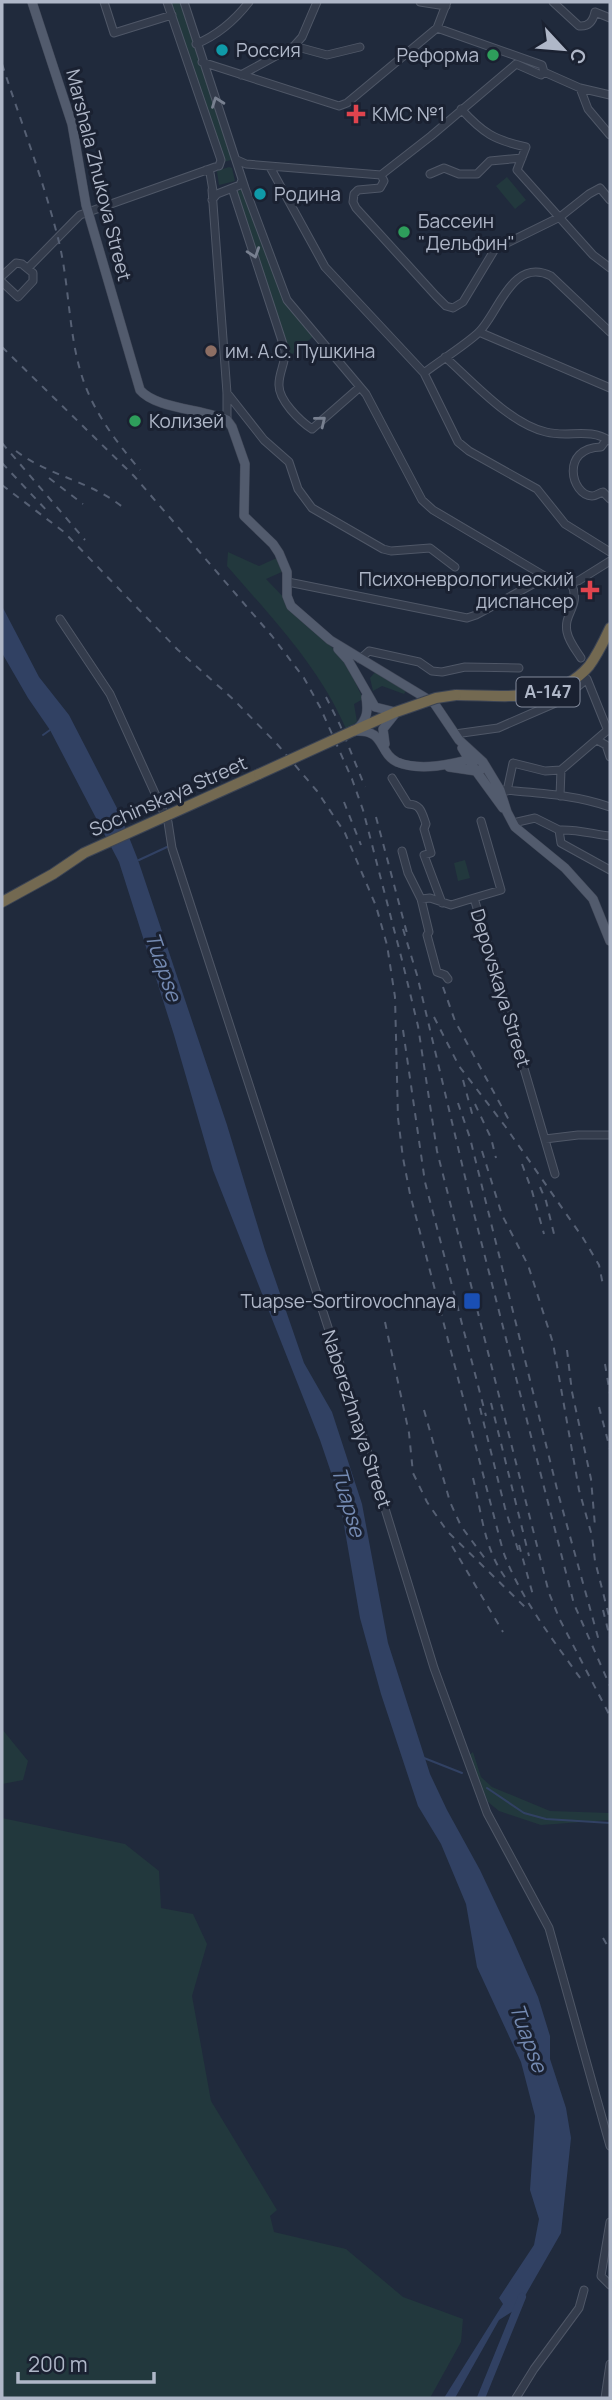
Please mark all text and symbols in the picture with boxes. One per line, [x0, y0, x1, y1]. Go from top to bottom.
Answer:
north arrow [528, 14, 598, 84]
place label: Россия [236, 37, 301, 63]
marker: Россия [214, 42, 230, 58]
place label: Реформа [397, 42, 479, 68]
text: С [564, 44, 593, 68]
marker: Реформа [485, 47, 501, 63]
street label: Marshala Zhukova Street [60, 66, 138, 284]
one-way arrow [211, 96, 225, 109]
place label: KMC №1 [372, 101, 445, 127]
marker: KMC №1 [346, 104, 366, 124]
place label: Родина [274, 181, 341, 207]
marker: Родина [252, 186, 268, 202]
place label: Бассеин "Дельфин" [418, 208, 515, 256]
marker: Бассеин "Дельфин" [396, 224, 412, 240]
one-way arrow [245, 246, 260, 258]
place label: им. А.С. Пушкина [225, 338, 375, 364]
marker: им. А.С. Пушкина [203, 343, 219, 359]
place label: Колизей [149, 408, 224, 434]
marker: Колизей [127, 413, 143, 429]
one-way arrow [313, 417, 325, 430]
place label: Психоневрологический диспансер [359, 566, 574, 614]
marker: Психоневрологический диспансер [580, 580, 600, 600]
road number: А-147 [516, 678, 580, 706]
street label: Sochinskaya Street [85, 750, 251, 842]
street label: Depovskaya Street [465, 906, 537, 1070]
water label: Tuapse [139, 928, 189, 1007]
place label: Tuapse-Sortirovochnaya [240, 1288, 456, 1314]
marker: Tuapse-Sortirovochnaya [462, 1291, 482, 1311]
street label: Naberezhnaya Street [316, 1326, 398, 1512]
water label: Tuapse [326, 1464, 373, 1541]
water label: Tuapse [504, 1999, 555, 2078]
scale bar [18, 2340, 154, 2384]
text: 200 m [28, 2350, 88, 2378]

